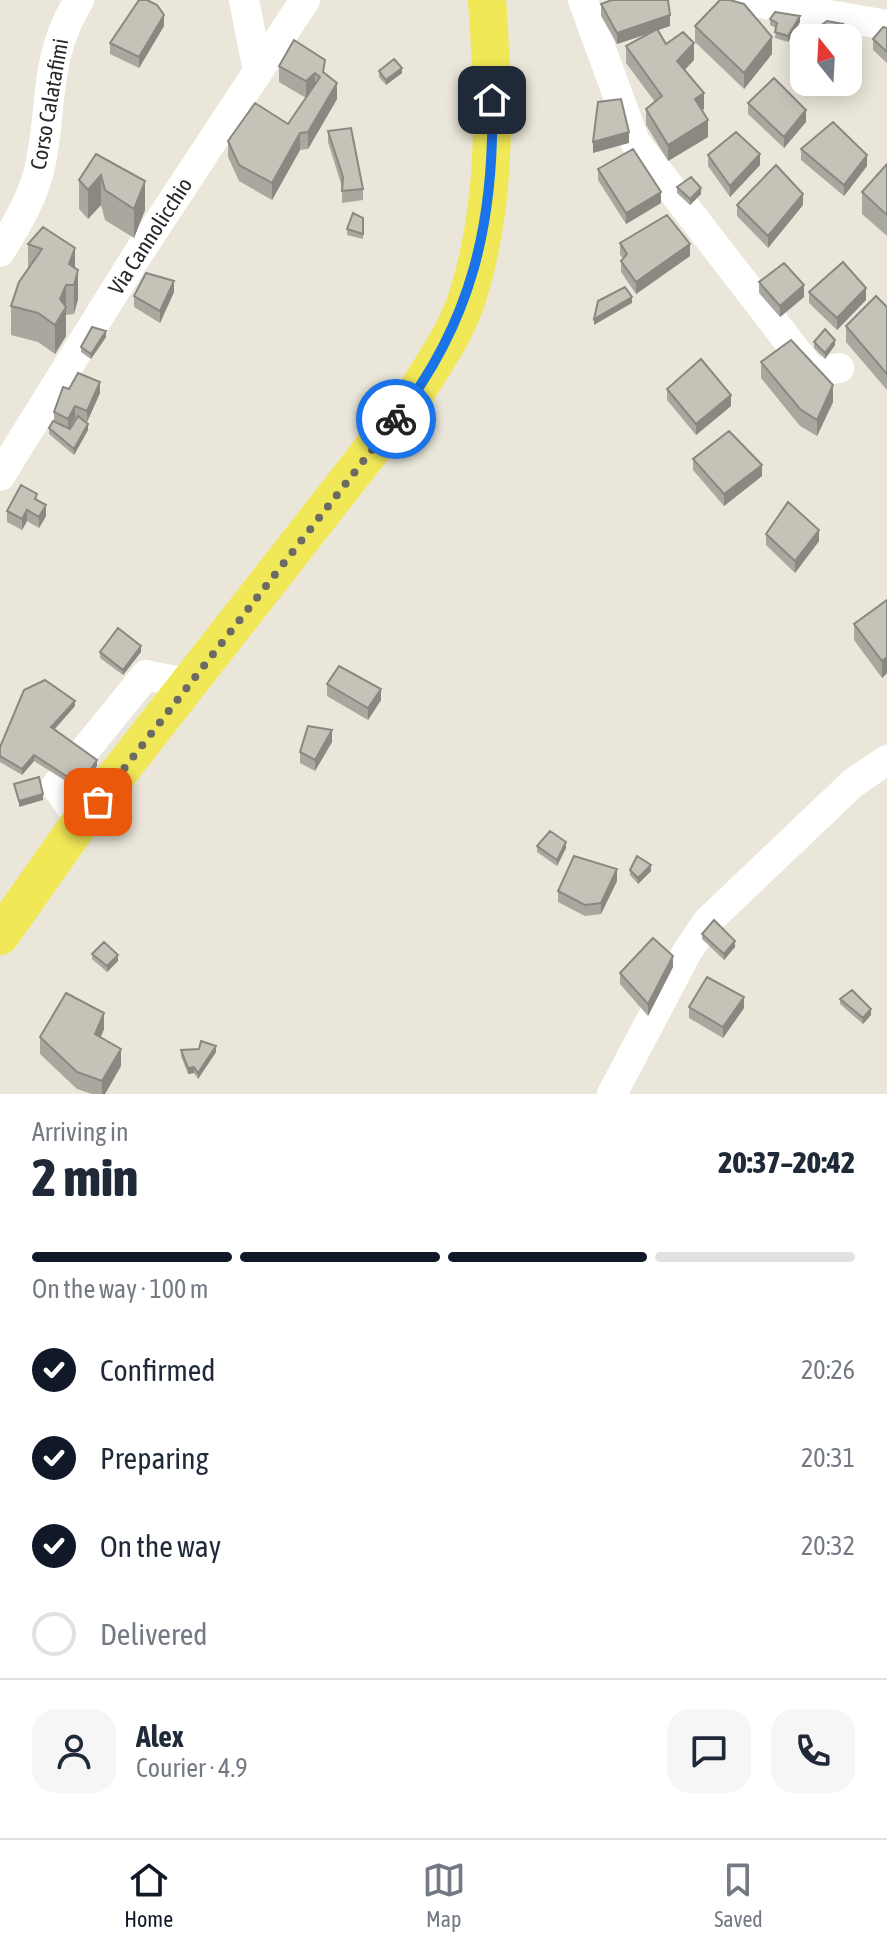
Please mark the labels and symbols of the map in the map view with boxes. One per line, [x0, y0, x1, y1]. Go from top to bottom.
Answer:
north arrow [790, 24, 862, 96]
street label: Corso Calatafimi [25, 36, 73, 172]
pin [458, 66, 526, 134]
street label: Via Cannolicchio [103, 173, 197, 299]
courier [356, 379, 436, 459]
pin [64, 768, 132, 836]

